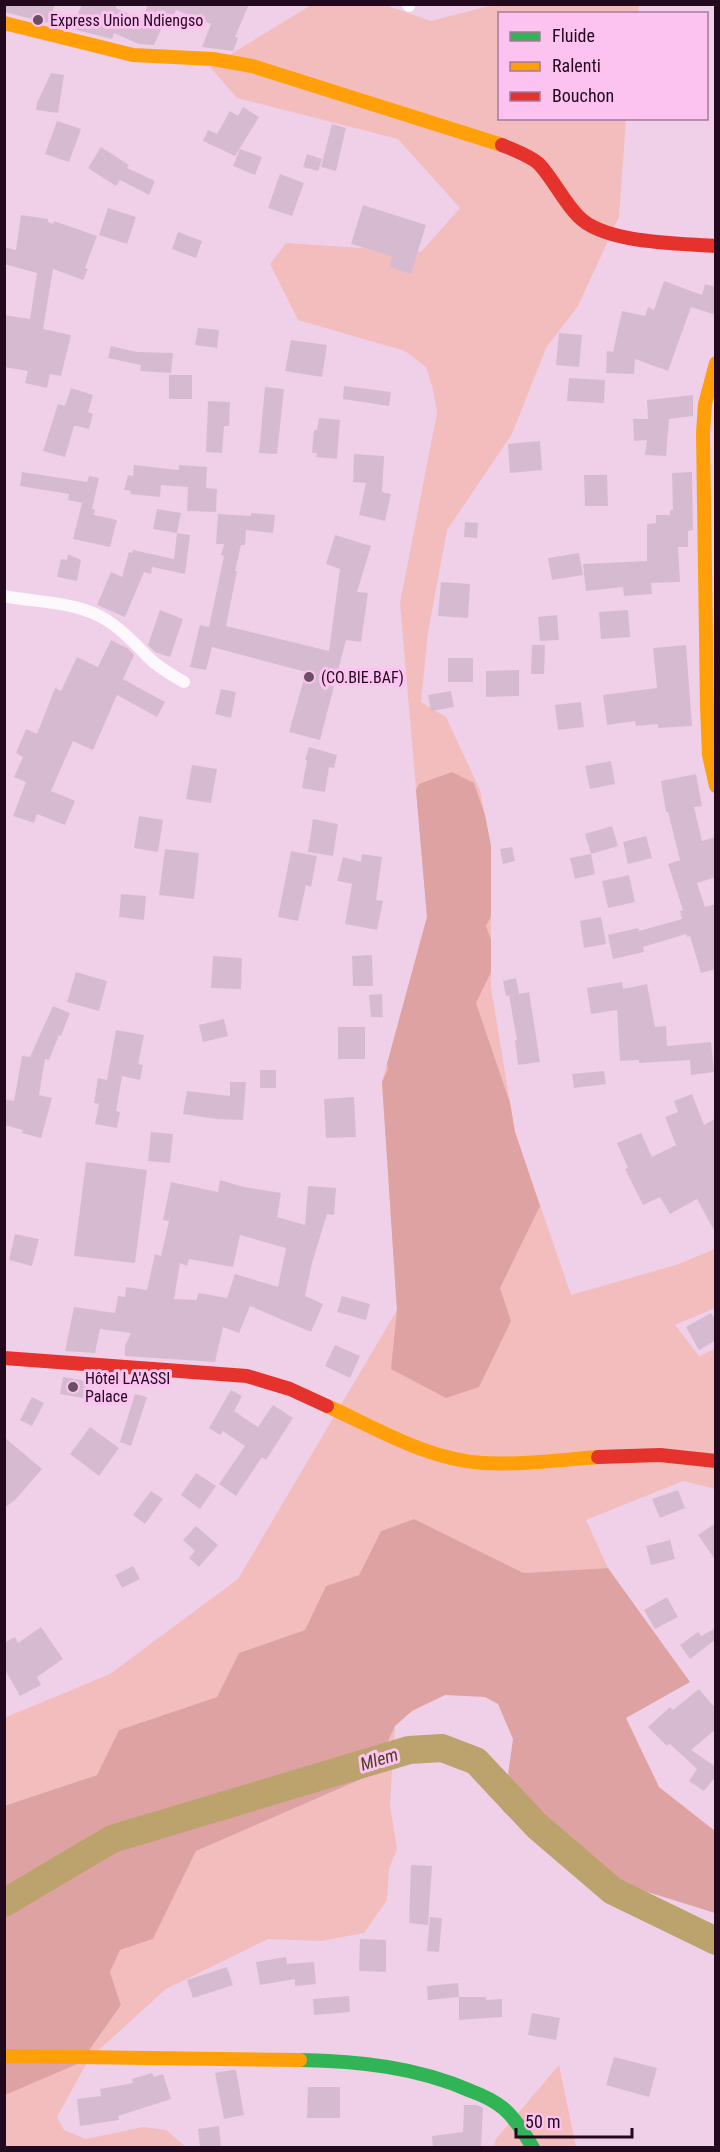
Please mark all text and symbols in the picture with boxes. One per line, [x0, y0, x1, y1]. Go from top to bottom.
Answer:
place label: Express Union Ndiengso [50, 11, 203, 30]
legend [498, 12, 708, 120]
marker: Express Union Ndiengso [31, 13, 45, 27]
text: Fluide [552, 25, 595, 46]
text: Ralenti [552, 55, 601, 76]
text: Bouchon [552, 85, 614, 106]
place label: (CO.BIE.BAF) [321, 668, 404, 687]
marker: (CO.BIE.BAF) [302, 670, 316, 684]
place label: Hôtel LA'ASSI Palace [85, 1369, 170, 1406]
marker: Hôtel LA'ASSI Palace [66, 1380, 80, 1394]
water label: Mlem [358, 1743, 400, 1775]
scale bar [516, 2101, 632, 2139]
text: 50 m [525, 2111, 560, 2132]

